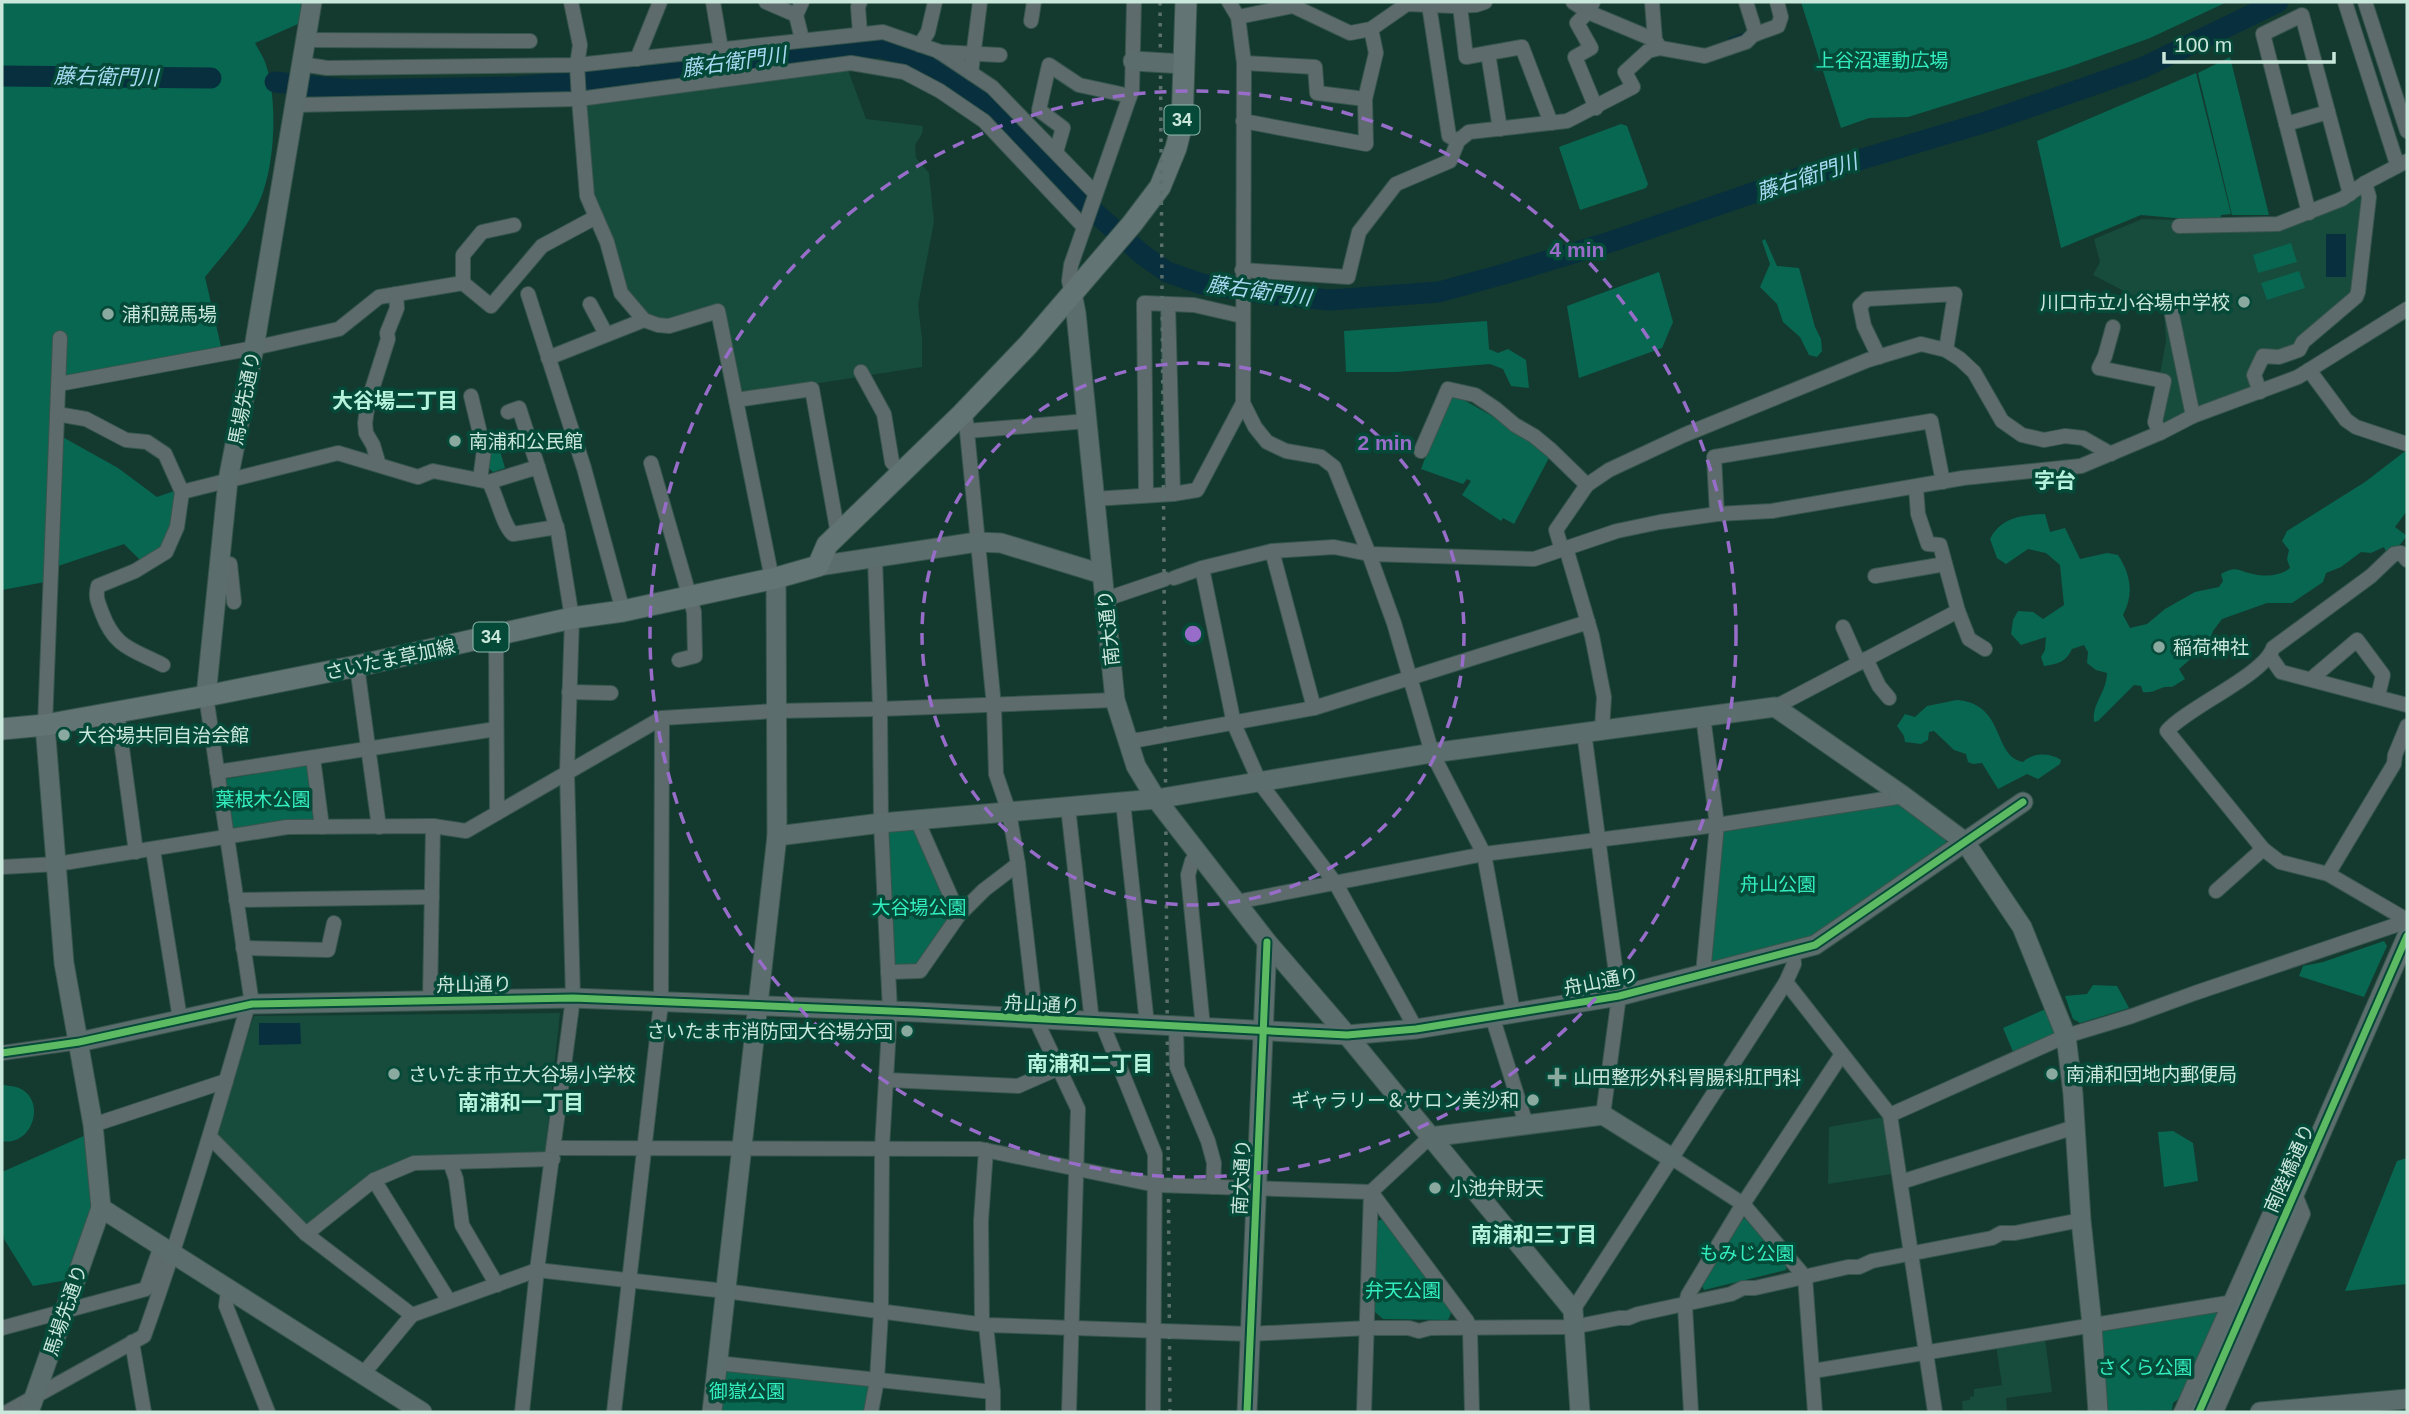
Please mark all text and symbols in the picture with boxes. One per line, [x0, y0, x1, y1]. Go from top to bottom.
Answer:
scale bar [2164, 21, 2334, 65]
text: 100 m [2174, 33, 2232, 56]
water label: 藤右衛門川 [680, 43, 790, 80]
park label: 上谷沼運動広場 [1815, 50, 1949, 71]
water label: 藤右衛門川 [53, 64, 161, 89]
road number: 34 [1164, 106, 1200, 134]
water label: 藤右衛門川 [1753, 149, 1862, 204]
text: 4 min [1550, 238, 1604, 261]
water label: 藤右衛門川 [1205, 272, 1315, 309]
place label: 川口市立小谷場中学校 [2040, 292, 2230, 313]
marker: 川口市立小谷場中学校 [2236, 294, 2252, 310]
place label: 浦和競馬場 [122, 304, 217, 325]
marker: 浦和競馬場 [100, 306, 116, 322]
street label: 馬場先通り [225, 349, 264, 447]
district label: 大谷場二丁目 [332, 389, 458, 412]
place label: 南浦和公民館 [469, 431, 583, 452]
text: 2 min [1358, 431, 1412, 454]
marker: 南浦和公民館 [447, 433, 463, 449]
district label: 字台 [2034, 469, 2076, 492]
street label: 南大通り [1094, 589, 1123, 667]
road number: 34 [474, 622, 508, 652]
centre of rings [1181, 622, 1205, 646]
street label: さいたま草加線 [323, 635, 457, 684]
place label: 稲荷神社 [2173, 637, 2249, 658]
marker: 稲荷神社 [2151, 639, 2167, 655]
place label: 大谷場共同自治会館 [78, 725, 249, 746]
marker: 大谷場共同自治会館 [56, 727, 72, 743]
park label: 葉根木公園 [215, 789, 311, 810]
park label: 舟山公園 [1740, 874, 1816, 895]
park label: 大谷場公園 [871, 897, 967, 918]
street label: 舟山通り [1562, 964, 1640, 999]
street label: 舟山通り [436, 973, 512, 996]
street label: 舟山通り [1003, 992, 1080, 1017]
place label: さいたま市消防団大谷場分団 [647, 1021, 893, 1042]
marker: さいたま市消防団大谷場分団 [899, 1023, 915, 1039]
district label: 南浦和二丁目 [1027, 1052, 1153, 1075]
place label: さいたま市立大谷場小学校 [408, 1064, 635, 1085]
place label: 南浦和団地内郵便局 [2066, 1064, 2237, 1085]
marker: さいたま市立大谷場小学校 [386, 1066, 402, 1082]
marker: 南浦和団地内郵便局 [2044, 1066, 2060, 1082]
marker: 山田整形外科胃腸科肛門科 [1547, 1067, 1567, 1087]
place label: 山田整形外科胃腸科肛門科 [1573, 1067, 1801, 1088]
place label: ギャラリー＆サロン美沙和 [1291, 1090, 1519, 1111]
district label: 南浦和一丁目 [458, 1091, 584, 1114]
marker: ギャラリー＆サロン美沙和 [1525, 1092, 1541, 1108]
street label: 南陸橋通り [2261, 1121, 2318, 1216]
street label: 南大通り [1229, 1139, 1254, 1216]
place label: 小池弁財天 [1449, 1178, 1544, 1199]
marker: 小池弁財天 [1427, 1180, 1443, 1196]
district label: 南浦和三丁目 [1471, 1223, 1597, 1246]
park label: もみじ公園 [1699, 1243, 1795, 1264]
street label: 馬場先通り [40, 1262, 91, 1359]
park label: 弁天公園 [1365, 1280, 1441, 1301]
park label: さくら公園 [2097, 1357, 2193, 1378]
park label: 御嶽公園 [709, 1381, 785, 1402]

